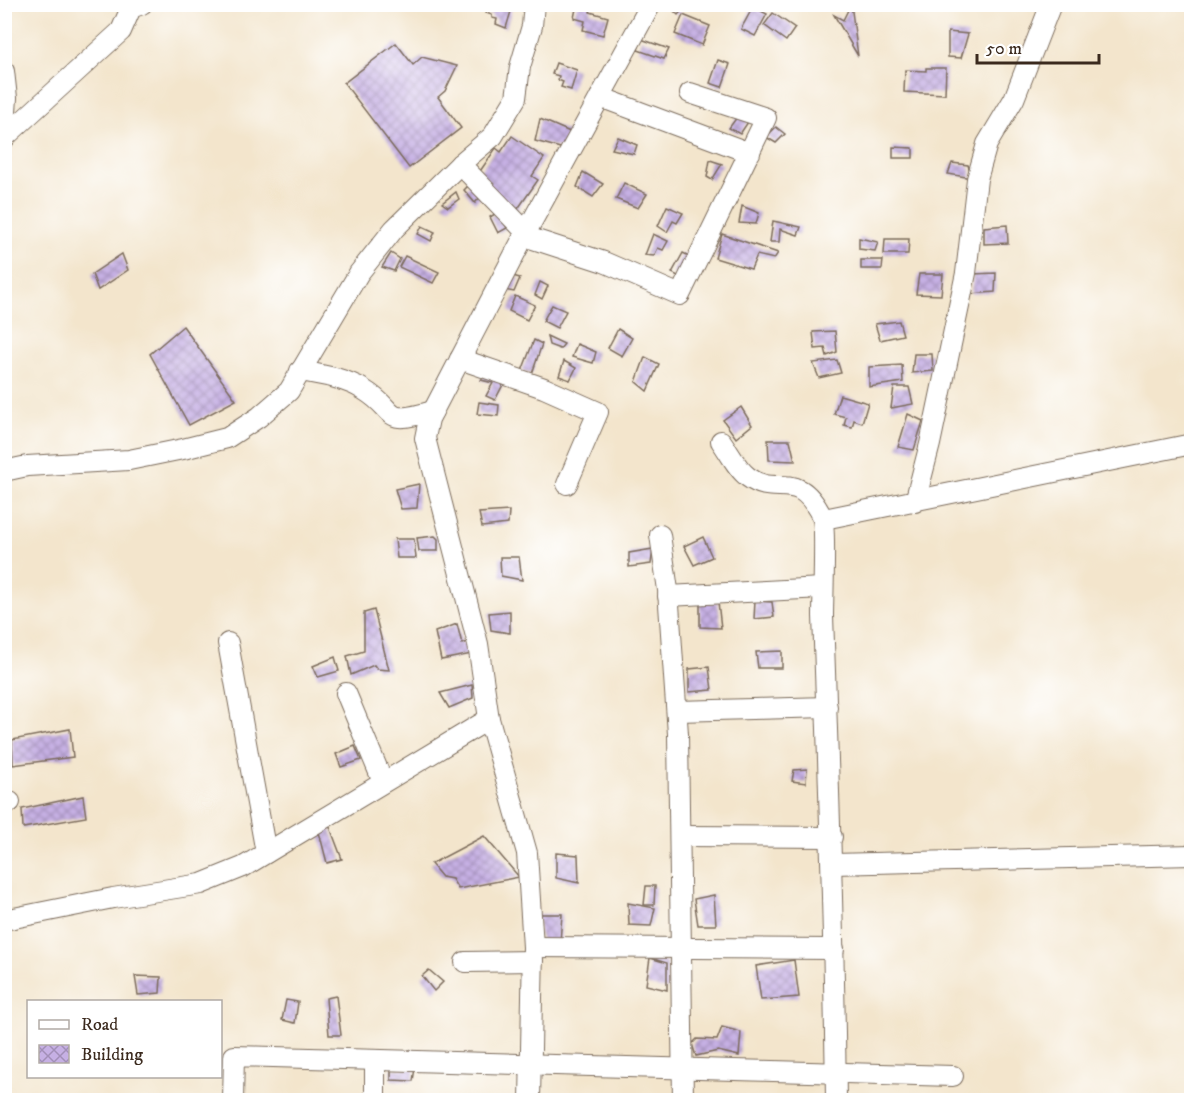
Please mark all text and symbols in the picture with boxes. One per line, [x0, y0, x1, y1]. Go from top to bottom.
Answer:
scale bar [977, 27, 1098, 65]
text: 50 m [986, 38, 1022, 60]
legend [27, 1000, 222, 1078]
text: Road [81, 1014, 118, 1036]
text: Building [81, 1044, 143, 1066]

